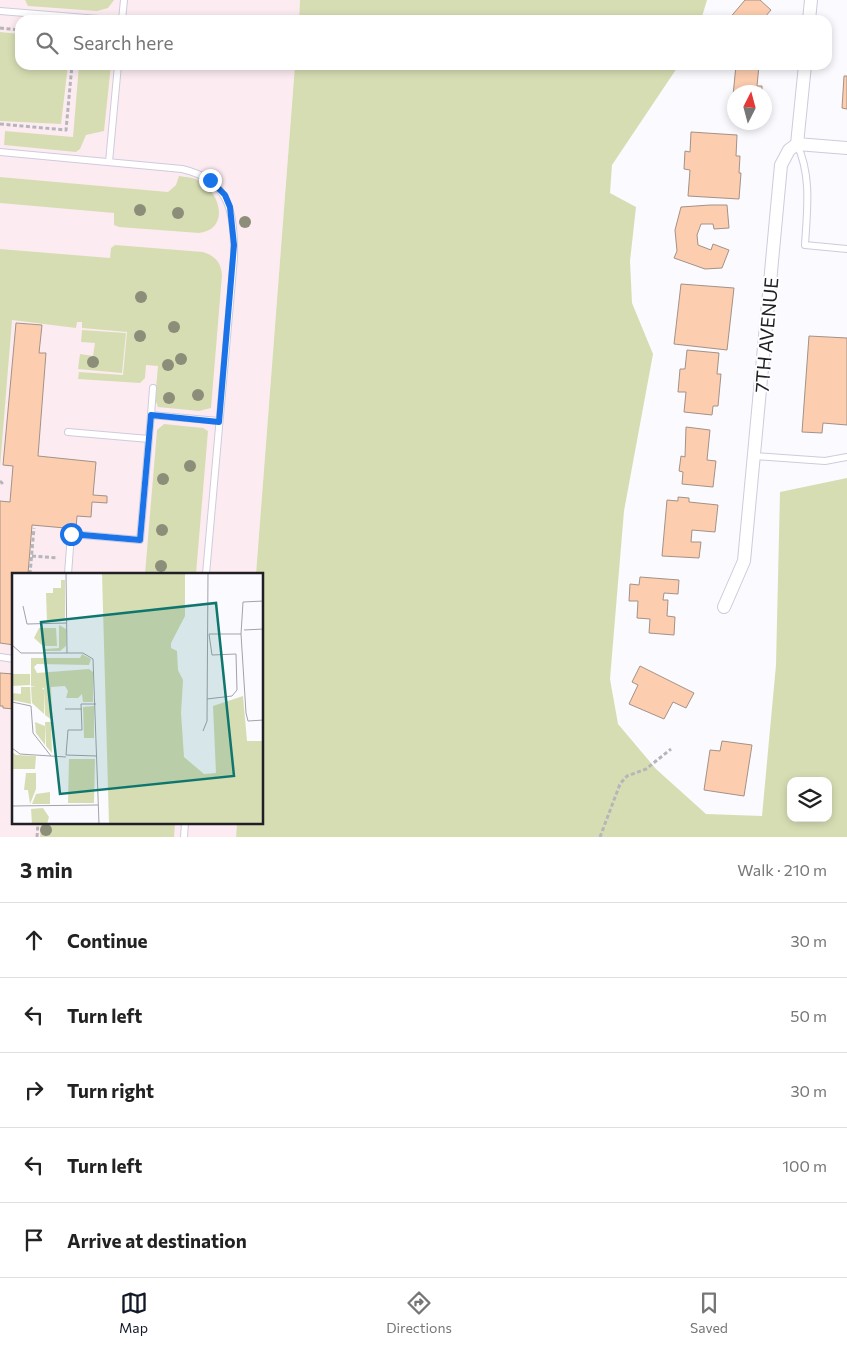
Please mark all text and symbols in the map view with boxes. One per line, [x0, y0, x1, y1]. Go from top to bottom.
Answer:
search box [15, 15, 832, 70]
icon: search [33, 29, 61, 57]
text: Search here [73, 31, 173, 54]
north arrow [727, 85, 772, 130]
route end [199, 169, 222, 192]
street label: 7TH AVENUE [750, 276, 782, 394]
route start [60, 523, 83, 546]
inset map [12, 573, 264, 824]
map controls [787, 777, 832, 822]
button: layers [787, 777, 832, 822]
text: 3 min [20, 857, 73, 882]
text: Walk · 210 m [737, 860, 827, 879]
icon: ahead [20, 926, 48, 954]
text: Continue [67, 929, 147, 952]
text: 30 m [790, 931, 827, 950]
icon: left [20, 1001, 48, 1029]
text: Turn left [67, 1004, 142, 1027]
text: 50 m [790, 1006, 827, 1025]
icon: right [20, 1076, 48, 1104]
text: Turn right [67, 1079, 154, 1102]
text: 30 m [790, 1081, 827, 1100]
icon: left [20, 1151, 48, 1179]
text: Turn left [67, 1154, 142, 1177]
text: 100 m [782, 1156, 827, 1175]
icon: arrive [20, 1226, 48, 1254]
text: Arrive at destination [67, 1229, 247, 1252]
tab: Map [119, 1289, 148, 1336]
tab: Directions [386, 1289, 452, 1336]
tab: Saved [690, 1289, 728, 1336]

